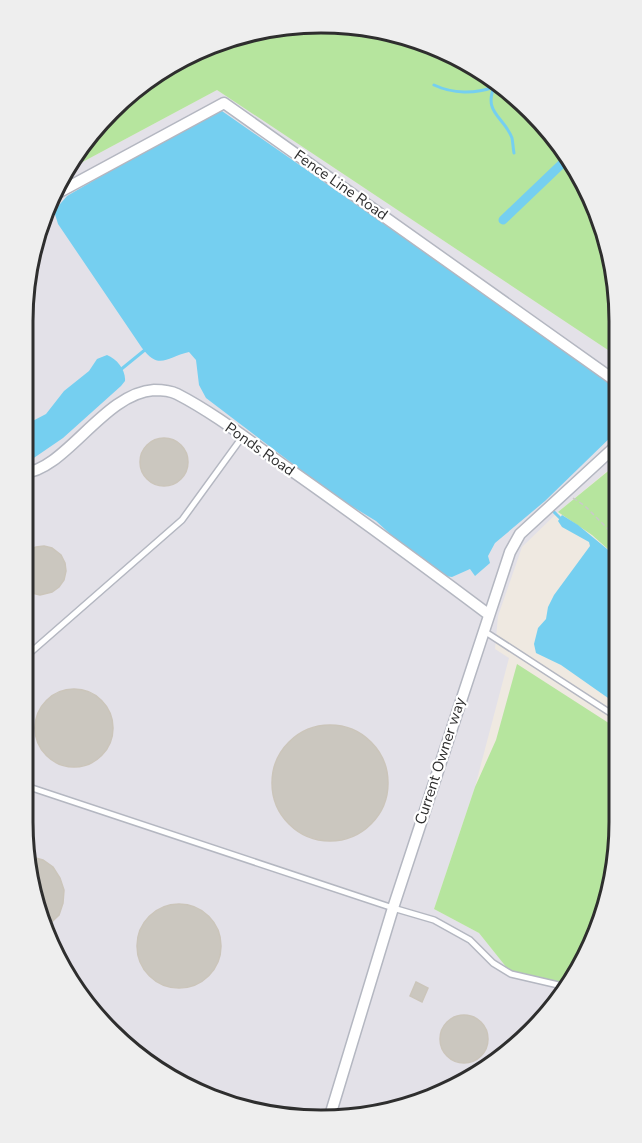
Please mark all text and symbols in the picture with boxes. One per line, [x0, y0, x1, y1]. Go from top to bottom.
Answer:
street label: Fence Line Road [290, 145, 392, 225]
street label: Ponds Road [221, 418, 299, 480]
street label: Current Owner way [410, 695, 470, 827]

